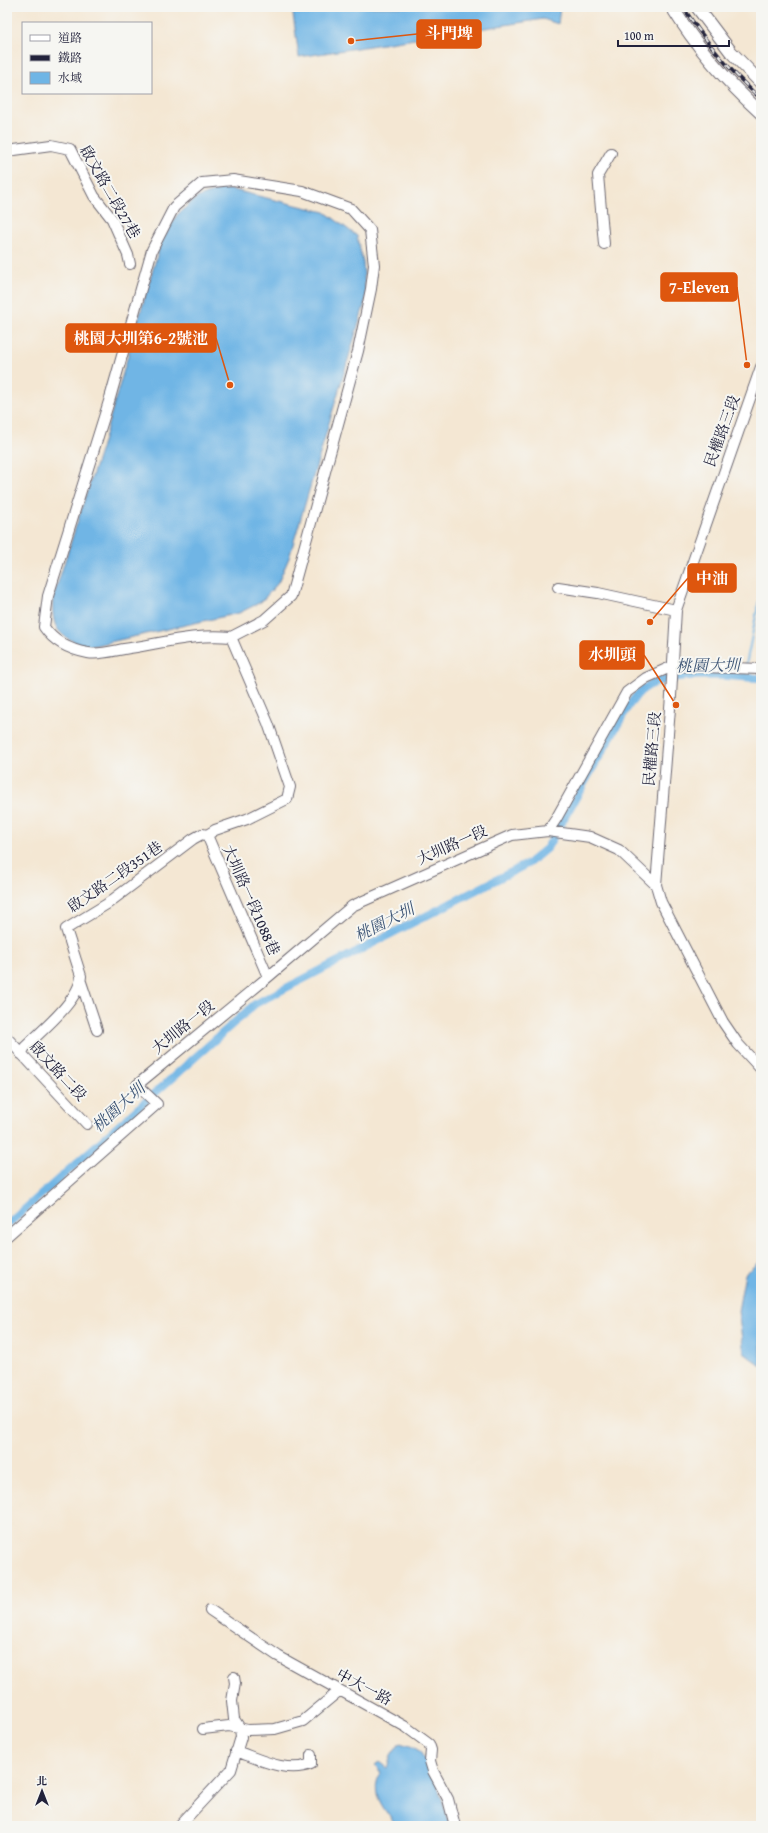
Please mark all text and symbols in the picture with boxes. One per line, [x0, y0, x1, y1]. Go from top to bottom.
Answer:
callout: 斗門埤 [417, 20, 481, 48]
text: 斗門埤 [425, 21, 473, 45]
legend [22, 22, 152, 94]
scale bar [618, 22, 729, 48]
text: 100 m [624, 27, 654, 44]
text: 道路 [58, 29, 82, 46]
text: 鐵路 [58, 49, 82, 66]
text: 水域 [58, 69, 82, 86]
street label: 啟文路二段27巷 [75, 141, 146, 242]
callout: 7-Eleven [661, 273, 737, 301]
text: 7-Eleven [669, 275, 730, 299]
callout: 桃園大圳第6-2號池 [66, 324, 216, 352]
text: 桃園大圳第6-2號池 [74, 326, 208, 350]
street label: 民權路三段 [699, 392, 744, 470]
callout: 中油 [688, 564, 736, 592]
text: 中油 [696, 566, 728, 590]
callout: 水圳頭 [580, 641, 644, 669]
text: 水圳頭 [588, 642, 636, 666]
water label: 桃園大圳 [676, 652, 743, 678]
street label: 民權路三段 [638, 711, 665, 787]
street label: 大圳路一段 [413, 820, 490, 869]
street label: 啟文路二段351巷 [63, 836, 166, 917]
street label: 大圳路一段1088巷 [218, 841, 285, 958]
water label: 桃園大圳 [350, 895, 421, 947]
street label: 大圳路一段 [147, 995, 218, 1058]
street label: 啟文路二段 [25, 1036, 92, 1105]
water label: 桃園大圳 [86, 1075, 152, 1137]
street label: 中大一路 [333, 1663, 396, 1710]
north arrow [22, 1771, 62, 1811]
text: 北 [37, 1773, 48, 1789]

